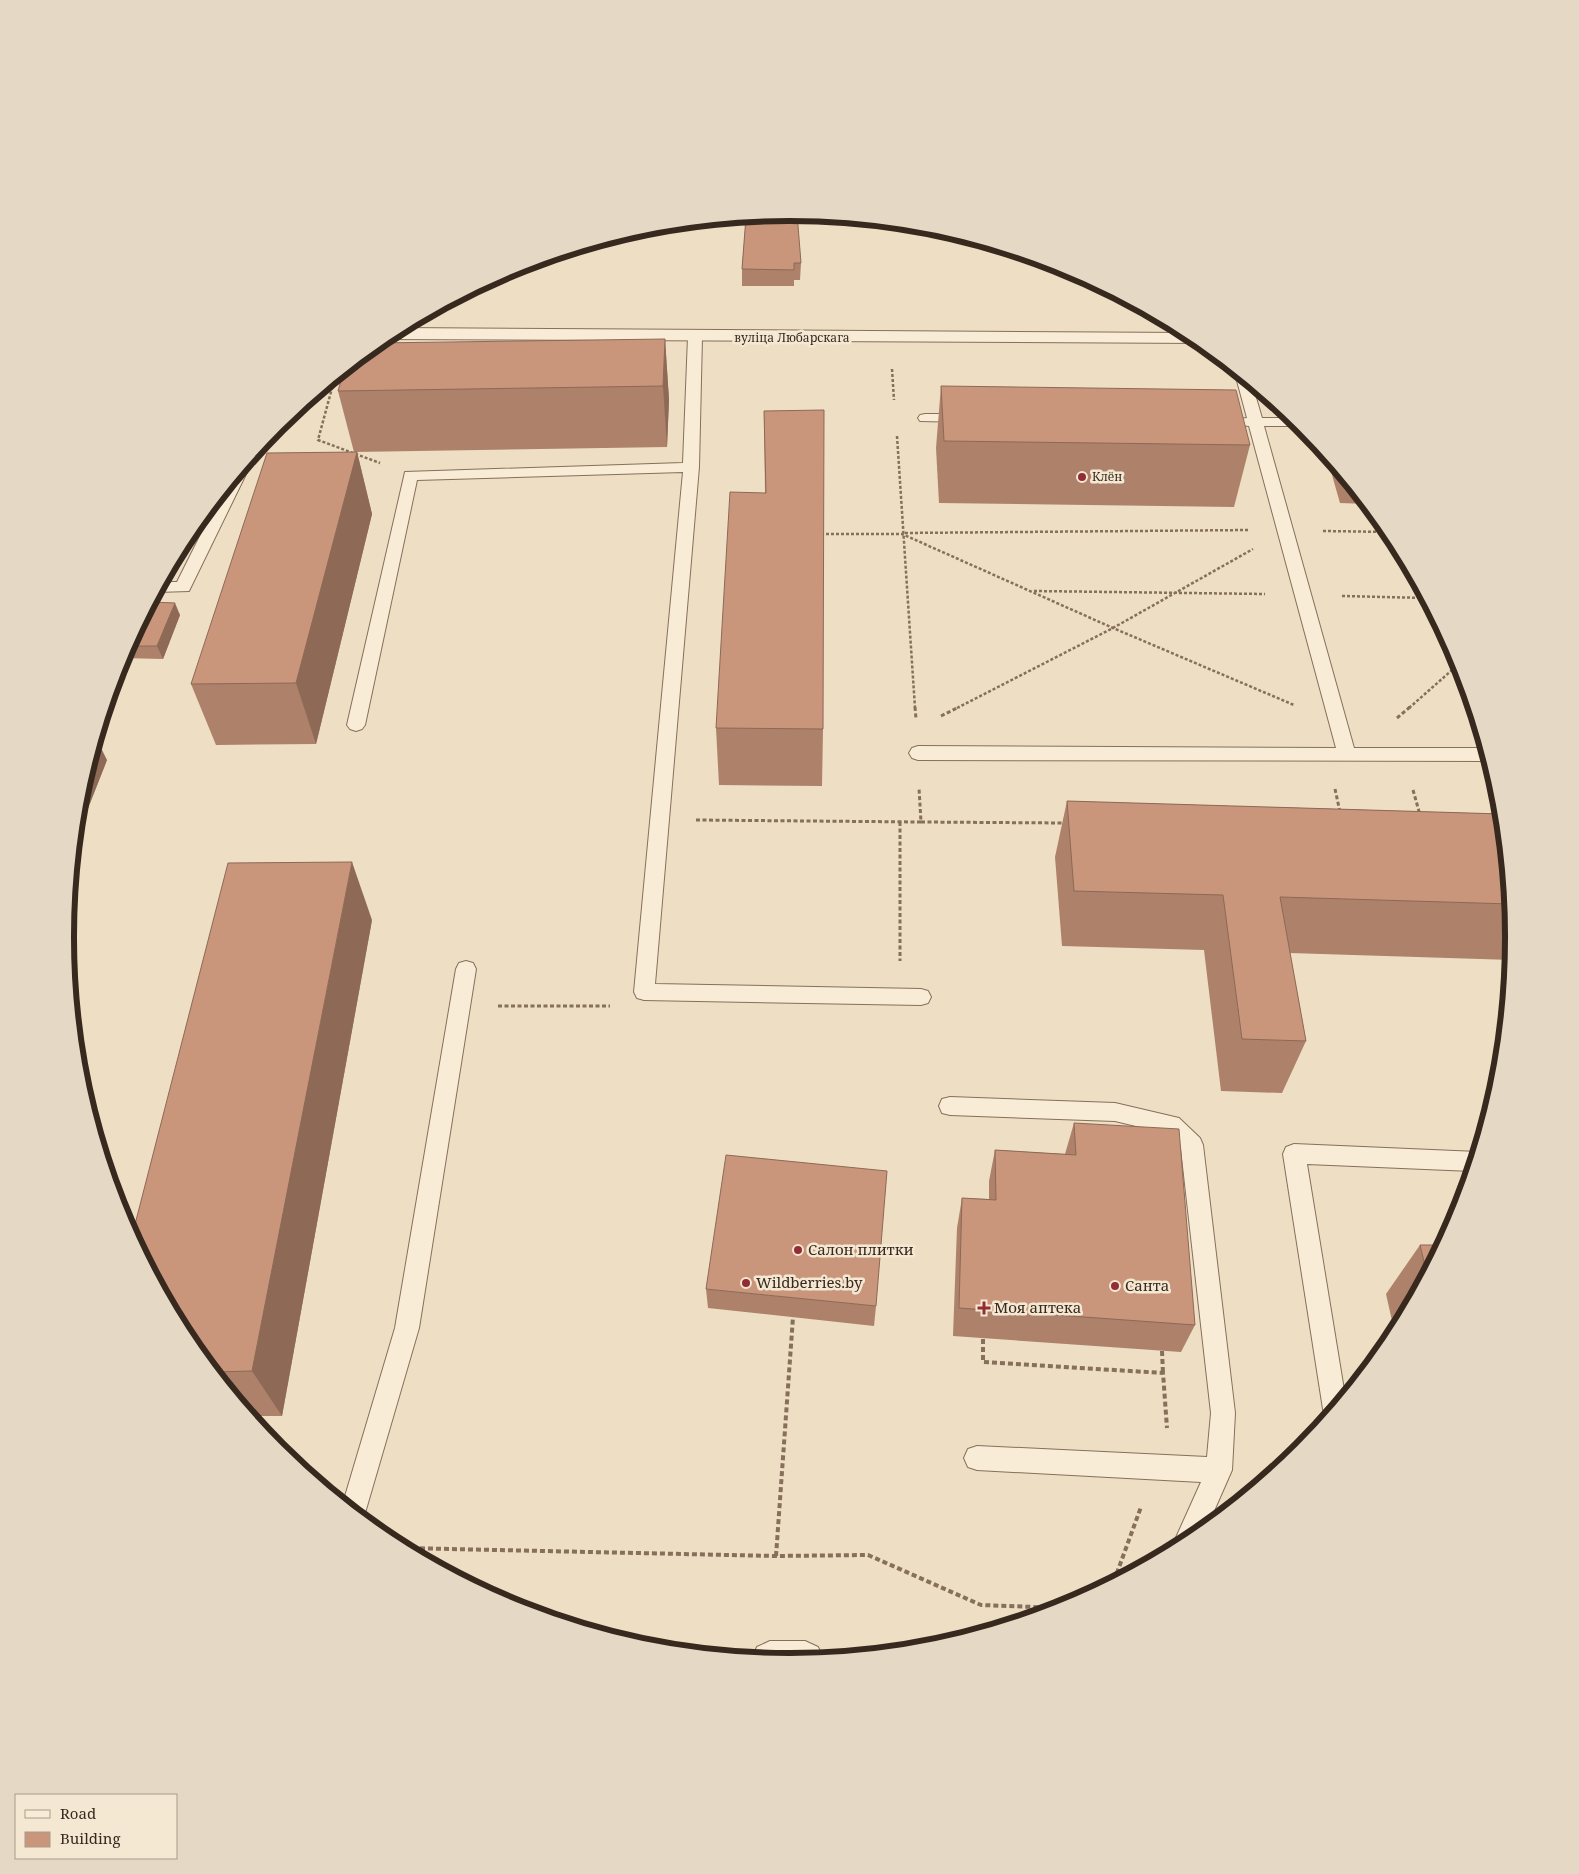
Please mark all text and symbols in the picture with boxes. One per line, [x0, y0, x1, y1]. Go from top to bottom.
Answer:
street label: вуліца Любарскага [734, 329, 850, 346]
place label: Клён [1092, 468, 1122, 485]
marker: Клён [1076, 471, 1088, 483]
place label: Салон плитки [808, 1239, 914, 1259]
marker: Салон плитки [792, 1244, 804, 1256]
place label: Wildberries.by [756, 1272, 863, 1292]
place label: Санта [1125, 1275, 1169, 1295]
marker: Wildberries.by [740, 1277, 752, 1289]
marker: Санта [1109, 1280, 1121, 1292]
place label: Моя аптека [994, 1297, 1081, 1317]
marker: Моя аптека [978, 1302, 990, 1314]
legend [15, 1794, 178, 1859]
text: Road [60, 1803, 96, 1823]
text: Building [60, 1828, 121, 1848]

